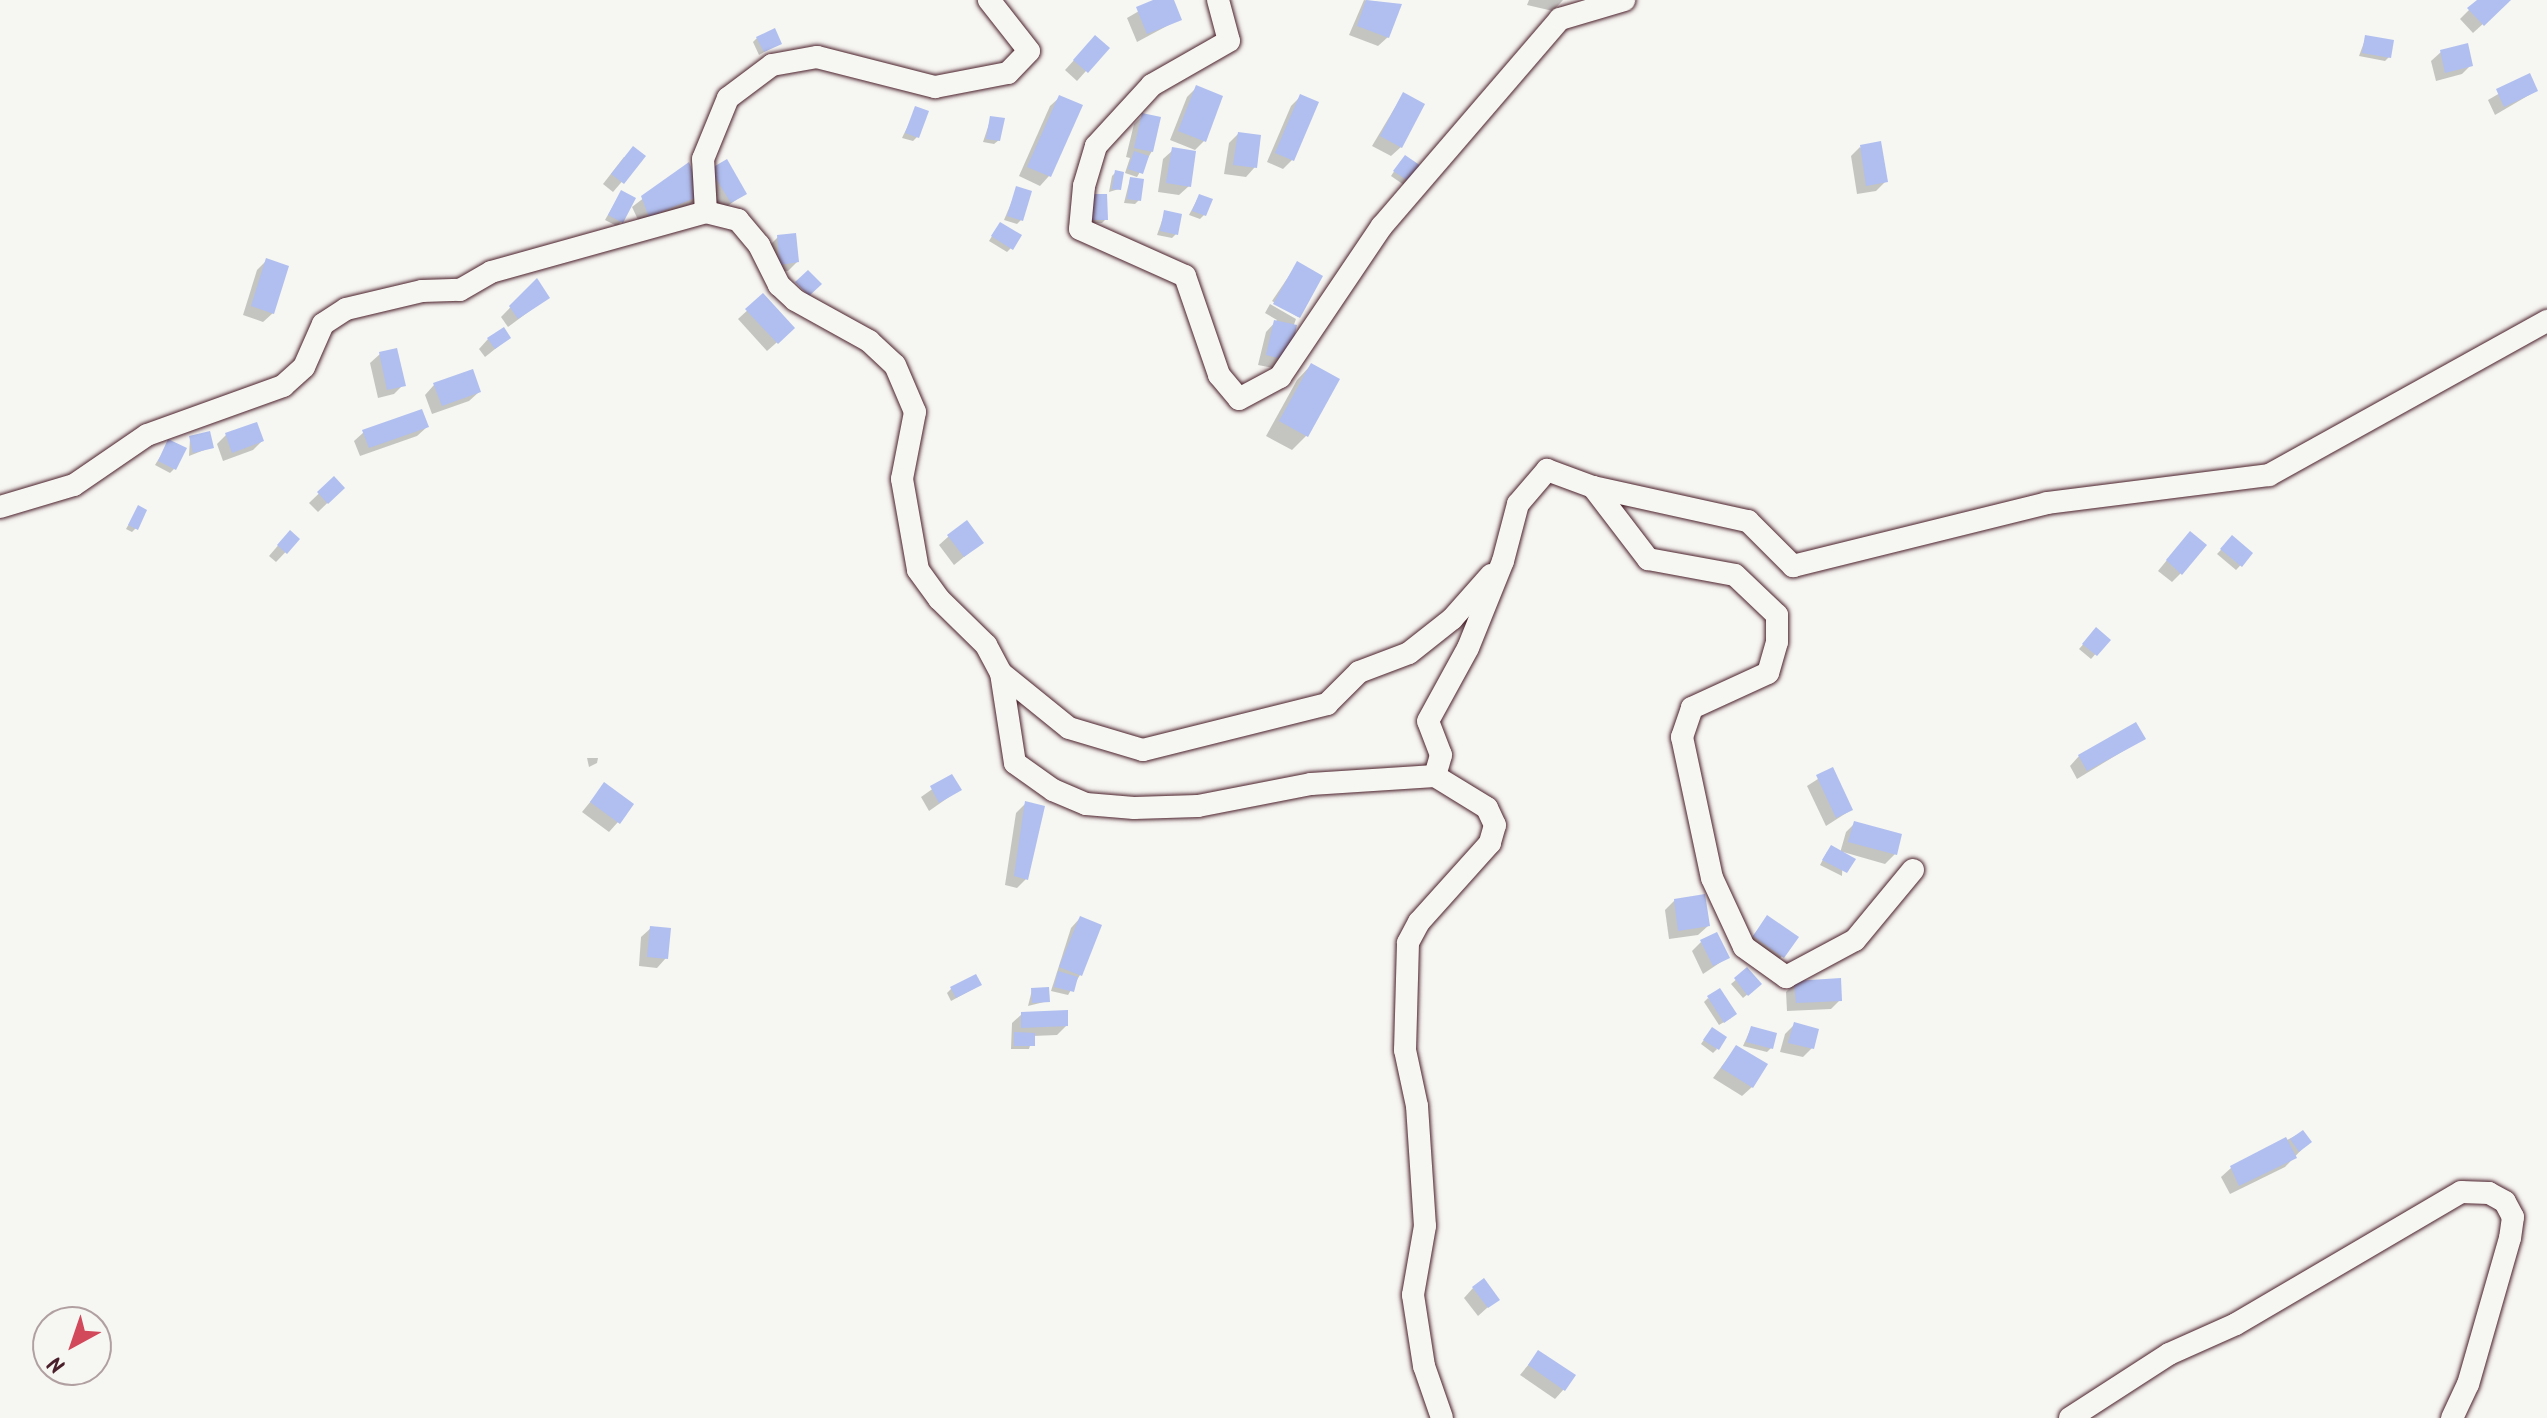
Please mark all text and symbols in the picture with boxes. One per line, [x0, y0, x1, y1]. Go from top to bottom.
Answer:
north arrow [32, 1306, 112, 1386]
text: N [41, 1345, 74, 1381]

